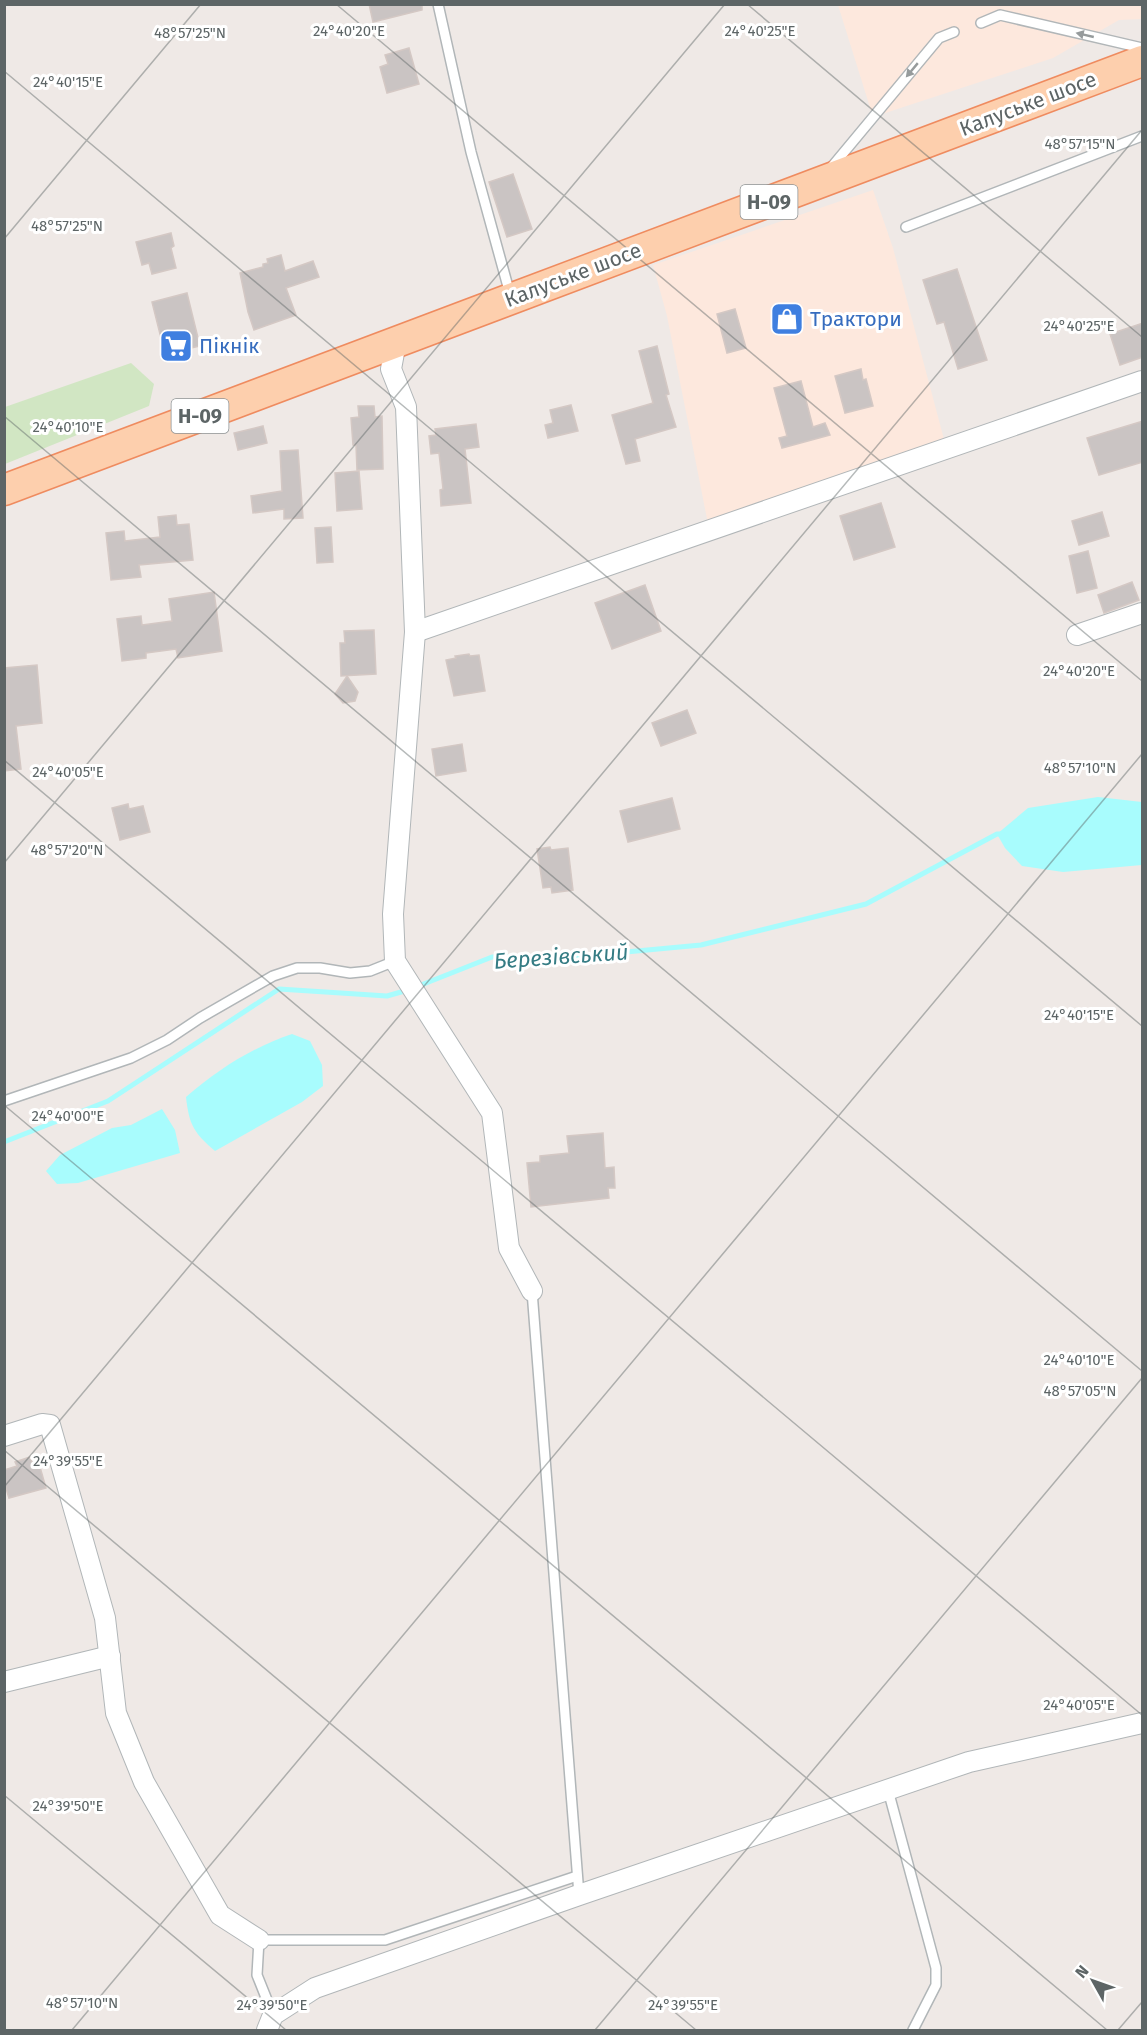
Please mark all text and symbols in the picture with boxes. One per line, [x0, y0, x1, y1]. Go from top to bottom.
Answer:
text: 24°40'20"E [313, 22, 385, 40]
text: 24°40'25"E [725, 22, 795, 40]
text: 48°57'25"N [154, 24, 226, 42]
one-way arrow [1076, 29, 1095, 39]
one-way arrow [906, 63, 918, 78]
street label: Калуське шосе [956, 66, 1100, 142]
text: 24°40'15"E [33, 73, 103, 91]
text: 48°57'15"N [1044, 135, 1116, 153]
road number: Н-09 [740, 185, 798, 219]
text: 48°57'25"N [31, 217, 103, 235]
street label: Калуське шосе [501, 237, 645, 313]
shop icon: Трактори [769, 301, 805, 337]
place label: Трактори [810, 306, 902, 332]
text: 24°40'25"E [1044, 317, 1114, 335]
supermarket icon: Пікнік [158, 328, 194, 364]
place label: Пікнік [199, 333, 259, 359]
road number: Н-09 [172, 399, 228, 433]
text: 24°40'10"E [32, 418, 104, 436]
text: 24°40'20"E [1043, 662, 1115, 680]
text: 48°57'10"N [1044, 759, 1116, 777]
text: 24°40'05"E [32, 763, 104, 781]
text: 48°57'20"N [30, 841, 104, 859]
water label: Березівський [493, 938, 629, 975]
text: 24°40'15"E [1044, 1006, 1114, 1024]
text: 24°40'00"E [32, 1107, 104, 1125]
text: 24°40'10"E [1043, 1351, 1115, 1369]
text: 48°57'05"N [1044, 1382, 1116, 1400]
text: 24°39'55"E [33, 1452, 103, 1470]
text: 24°40'05"E [1043, 1696, 1115, 1714]
text: 24°39'50"E [32, 1797, 104, 1815]
north arrow [1063, 1951, 1123, 2011]
text: N [1071, 1962, 1093, 1982]
text: 48°57'10"N [46, 1994, 118, 2012]
text: 24°39'50"E [236, 1996, 308, 2014]
text: 24°39'55"E [648, 1996, 718, 2014]

